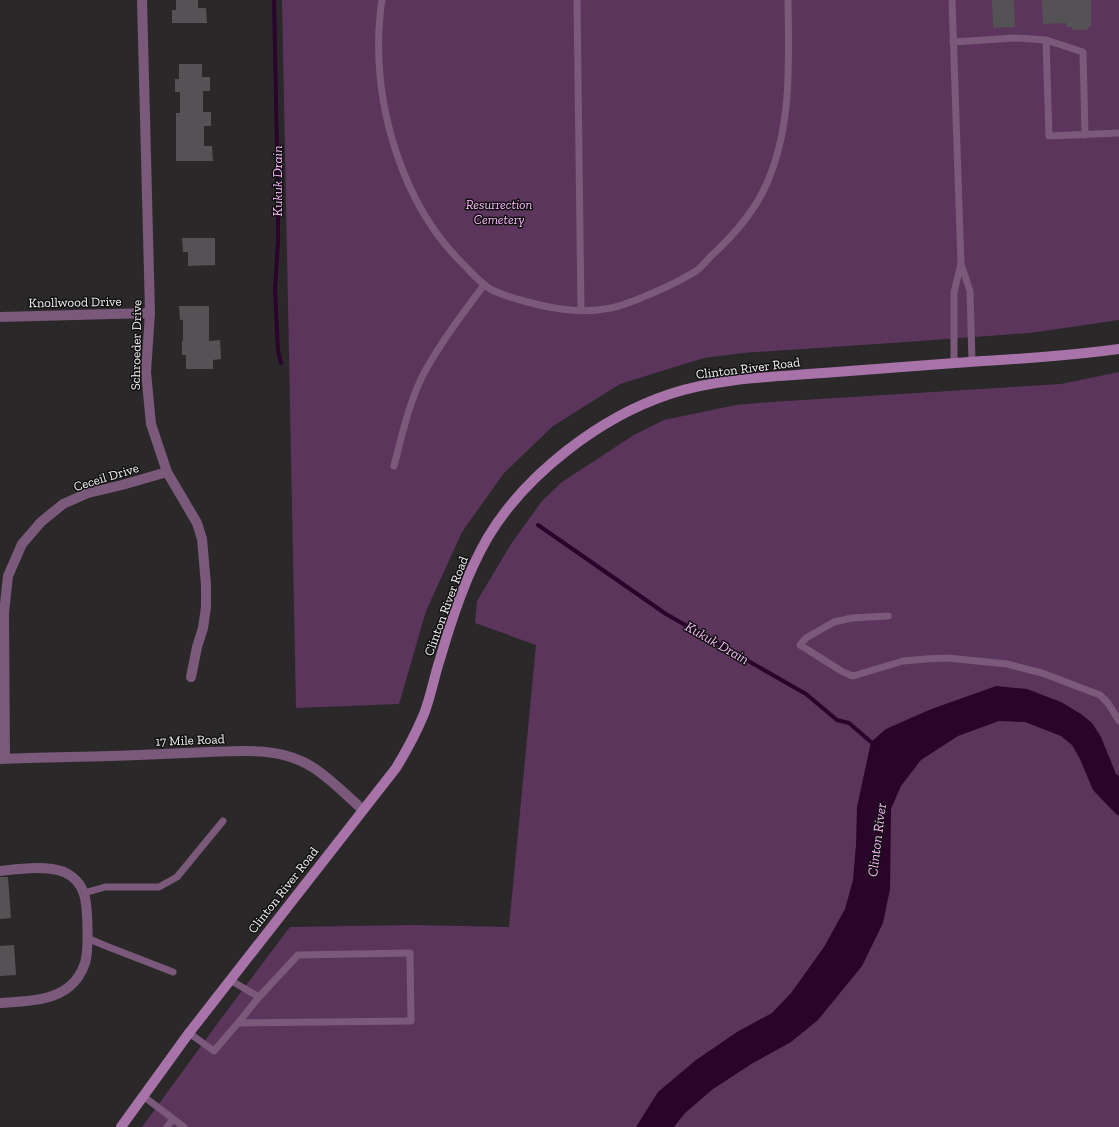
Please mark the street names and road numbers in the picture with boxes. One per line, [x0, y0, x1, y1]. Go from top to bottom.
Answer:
street label: Knollwood Drive [28, 294, 122, 310]
street label: Schroeder Drive [128, 300, 144, 390]
street label: Clinton River Road [695, 354, 801, 382]
street label: Ceceil Drive [72, 460, 140, 494]
street label: Clinton River Road [421, 554, 471, 658]
street label: 17 Mile Road [155, 731, 225, 749]
street label: Clinton River Road [245, 844, 321, 936]

